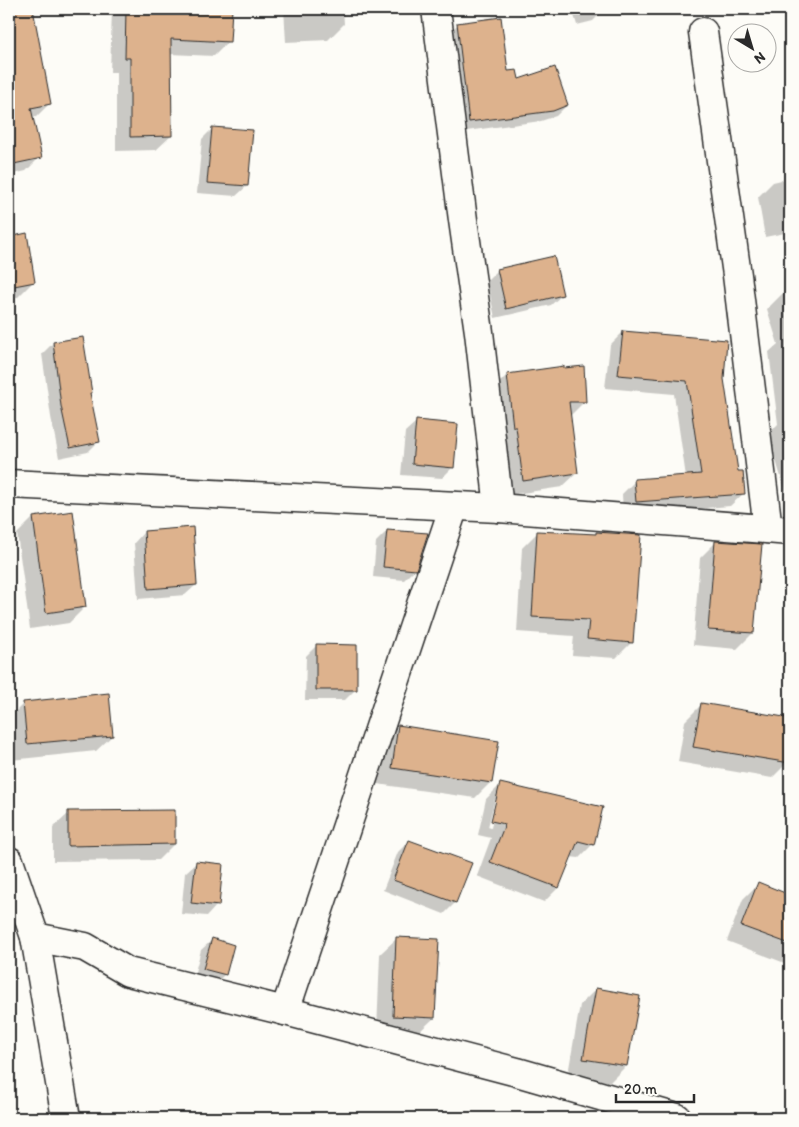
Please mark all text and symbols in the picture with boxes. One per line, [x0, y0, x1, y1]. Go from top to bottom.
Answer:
north arrow [726, 22, 776, 72]
text: N [751, 48, 769, 67]
scale bar [616, 1072, 694, 1104]
text: 20 m [624, 1080, 658, 1098]

